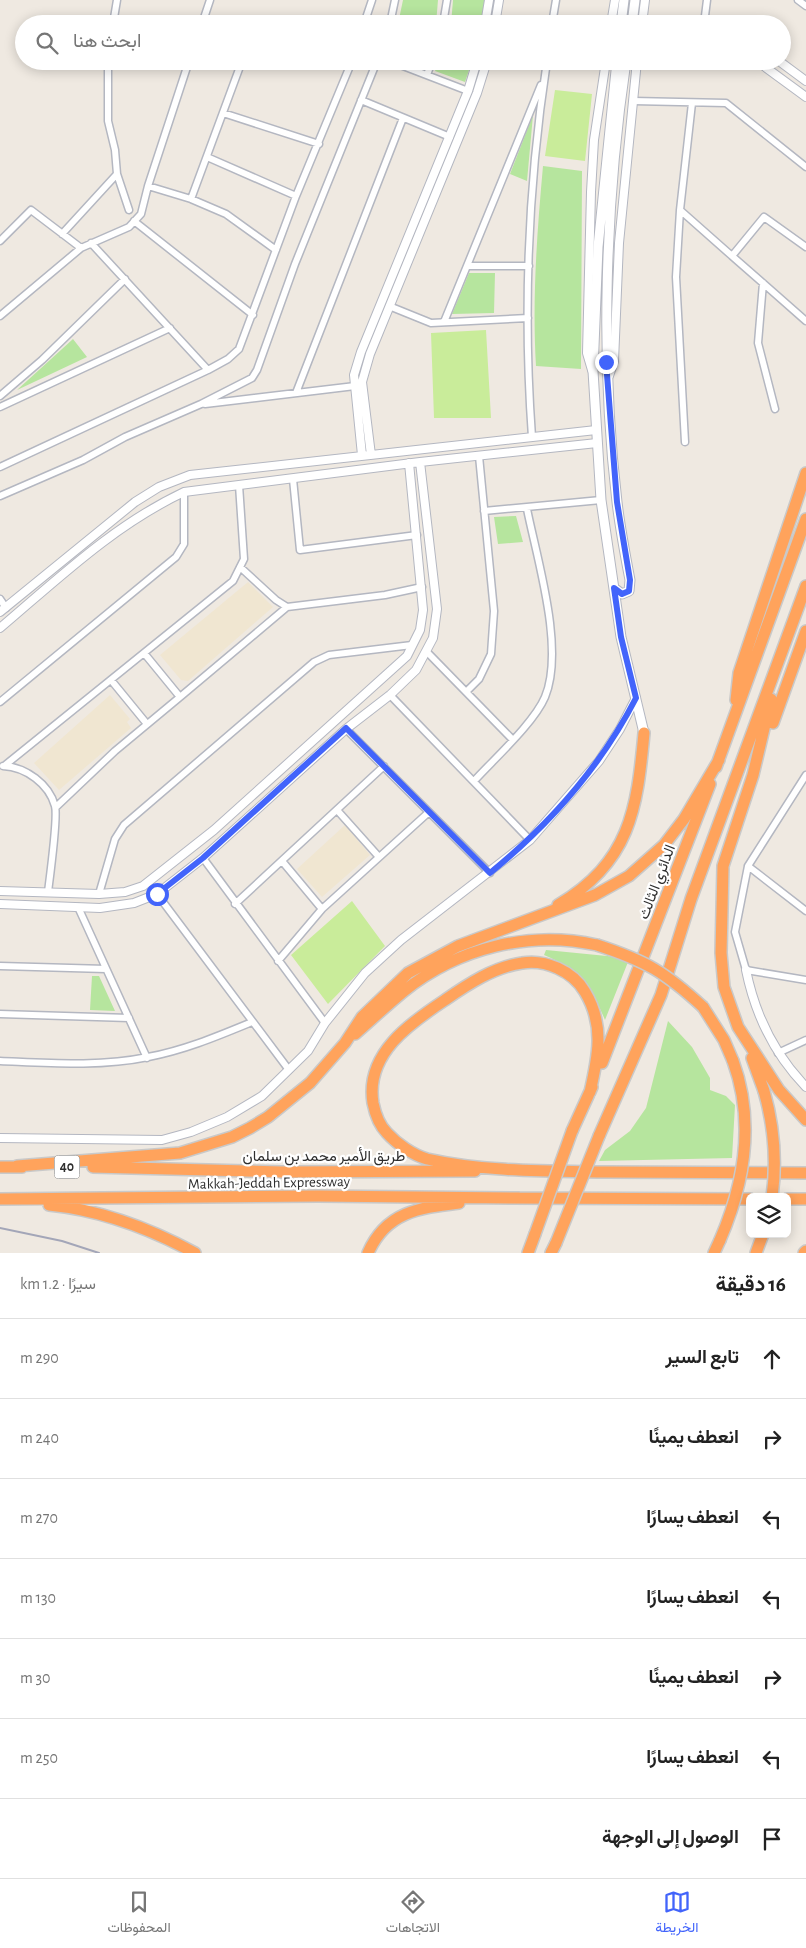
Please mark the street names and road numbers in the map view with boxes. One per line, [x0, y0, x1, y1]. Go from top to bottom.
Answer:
street label: الدائري الثالث [636, 843, 683, 923]
street label: طريق الأمير محمد بن سلمان [243, 1147, 406, 1166]
road number: 40 [54, 1156, 80, 1178]
street label: Makkah-Jeddah Expressway [188, 1174, 351, 1192]

